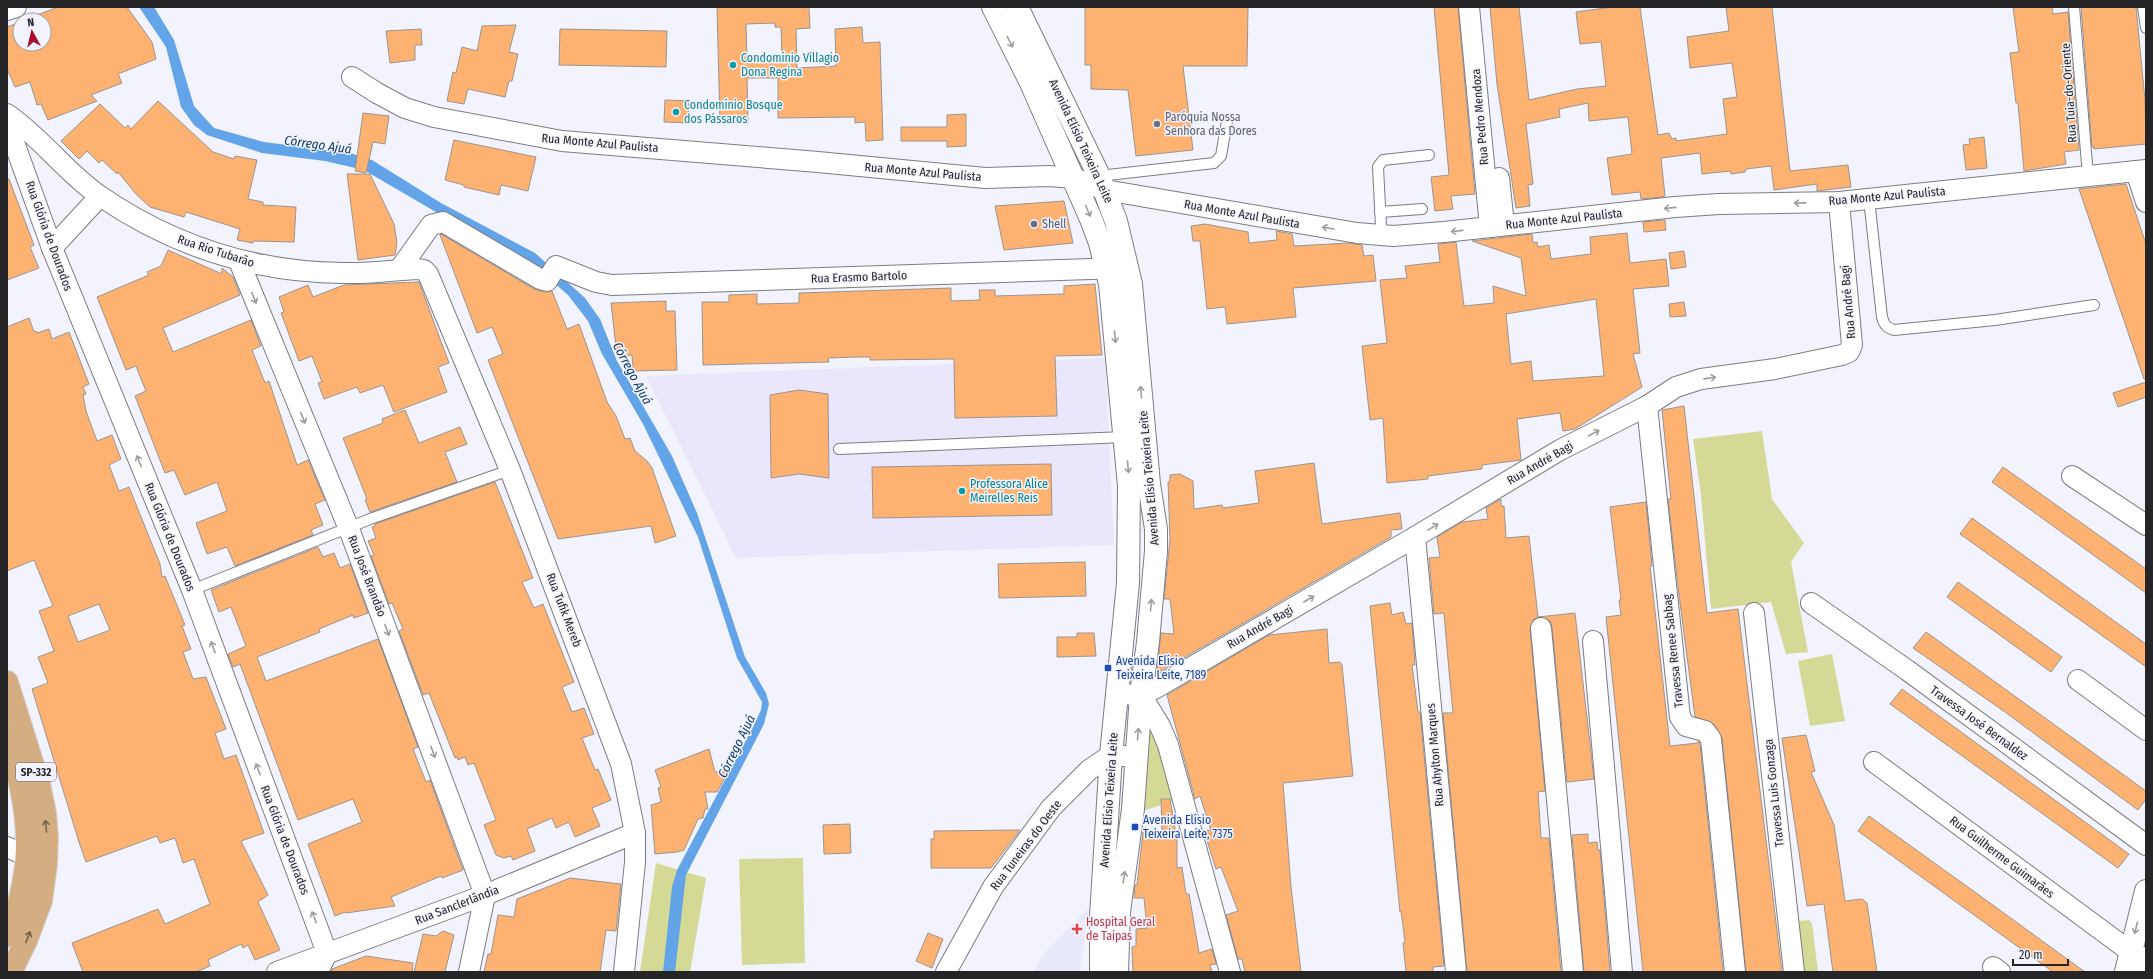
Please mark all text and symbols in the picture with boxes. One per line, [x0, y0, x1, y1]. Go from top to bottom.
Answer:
north arrow [12, 12, 52, 52]
text: N [27, 16, 35, 29]
one-way arrow [1007, 36, 1015, 48]
street label: Rua Tuia-do-Oriente [2059, 43, 2079, 143]
place label: Condomínio Villagio Dona Regina [741, 51, 839, 79]
marker: Condomínio Villagio Dona Regina [728, 60, 738, 70]
street label: Rua Pedro Mendoza [1469, 68, 1491, 166]
street label: Avenida Elísio Teixeira Leite [1046, 77, 1116, 205]
place label: Condomínio Bosque dos Pássaros [684, 98, 783, 126]
marker: Condomínio Bosque dos Pássaros [671, 107, 681, 117]
place label: Paróquia Nossa Senhora das Dores [1165, 110, 1257, 138]
marker: Paróquia Nossa Senhora das Dores [1152, 119, 1162, 129]
street label: Rua Monte Azul Paulista [541, 131, 659, 155]
water label: Córrego Ajuá [283, 132, 353, 157]
street label: Rua Monte Azul Paulista [864, 160, 982, 184]
street label: Rua Glória de Dourados [23, 179, 75, 293]
street label: Rua Monte Azul Paulista [1828, 184, 1946, 208]
street label: Rua Monte Azul Paulista [1183, 197, 1301, 231]
one-way arrow [1794, 199, 1807, 207]
one-way arrow [1085, 204, 1092, 216]
one-way arrow [1664, 204, 1677, 212]
street label: Rua Monte Azul Paulista [1505, 206, 1623, 232]
place label: Shell [1042, 217, 1067, 231]
marker: Shell [1029, 219, 1039, 229]
one-way arrow [1322, 224, 1335, 232]
one-way arrow [1451, 227, 1464, 234]
street label: Rua Rio Tubarão [176, 232, 256, 270]
street label: Rua André Bagi [1838, 264, 1858, 340]
street label: Rua Erasmo Bartolo [811, 268, 907, 286]
one-way arrow [251, 291, 259, 303]
one-way arrow [1111, 330, 1119, 343]
water label: Córrego Ajuá [610, 340, 655, 407]
one-way arrow [1703, 374, 1716, 382]
one-way arrow [1138, 386, 1145, 399]
street label: Avenida Elísio Teixeira Leite [1136, 410, 1162, 546]
one-way arrow [300, 411, 308, 423]
one-way arrow [1588, 429, 1600, 436]
street label: Rua André Bagi [1504, 438, 1576, 488]
one-way arrow [135, 456, 142, 468]
one-way arrow [1124, 460, 1131, 473]
place label: Professora Alice Meirelles Reis [970, 477, 1048, 505]
street label: Rua Glória de Dourados [142, 481, 198, 593]
marker: Professora Alice Meirelles Reis [957, 486, 967, 496]
one-way arrow [1427, 522, 1439, 530]
street label: Rua José Brandão [345, 533, 389, 619]
street label: Rua Tufik Mereb [543, 571, 585, 649]
street label: Travessa Renee Sabbag [1660, 593, 1686, 708]
one-way arrow [1303, 595, 1315, 603]
one-way arrow [1148, 599, 1155, 612]
street label: Rua André Bagi [1224, 602, 1296, 652]
one-way arrow [384, 623, 392, 635]
one-way arrow [209, 640, 216, 653]
place label: Avenida Elísio Teixeira Leite, 7189 [1116, 654, 1207, 682]
marker: Avenida Elísio Teixeira Leite, 7189 [1103, 663, 1113, 673]
street label: Travessa José Bernaldez [1928, 683, 2031, 763]
street label: Rua Ahylton Marques [1424, 703, 1446, 807]
water label: Córrego Ajuá [715, 712, 758, 780]
one-way arrow [1135, 728, 1142, 741]
street label: Avenida Elísio Teixeira Leite [1097, 732, 1121, 868]
street label: Travessa Luis Gonzaga [1761, 738, 1787, 848]
one-way arrow [429, 745, 437, 757]
one-way arrow [254, 762, 261, 775]
road number: SP-332 [16, 763, 56, 781]
street label: Rua Glória de Dourados [258, 783, 312, 897]
street label: Rua Tuneiras do Oeste [987, 797, 1065, 893]
place label: Avenida Elísio Teixeira Leite, 7375 [1143, 813, 1233, 841]
street label: Rua Guilherme Guimarães [1947, 813, 2057, 901]
one-way arrow [43, 820, 50, 833]
marker: Avenida Elísio Teixeira Leite, 7375 [1130, 822, 1140, 832]
one-way arrow [1120, 871, 1128, 884]
street label: Rua Sanclerlândia [413, 883, 501, 927]
one-way arrow [309, 911, 317, 923]
place label: Hospital Geral de Taipas [1086, 915, 1155, 943]
one-way arrow [2132, 921, 2139, 934]
marker: Hospital Geral de Taipas [1071, 923, 1083, 935]
one-way arrow [24, 931, 32, 943]
scale bar [2013, 941, 2068, 967]
text: 20 m [2019, 948, 2043, 962]

